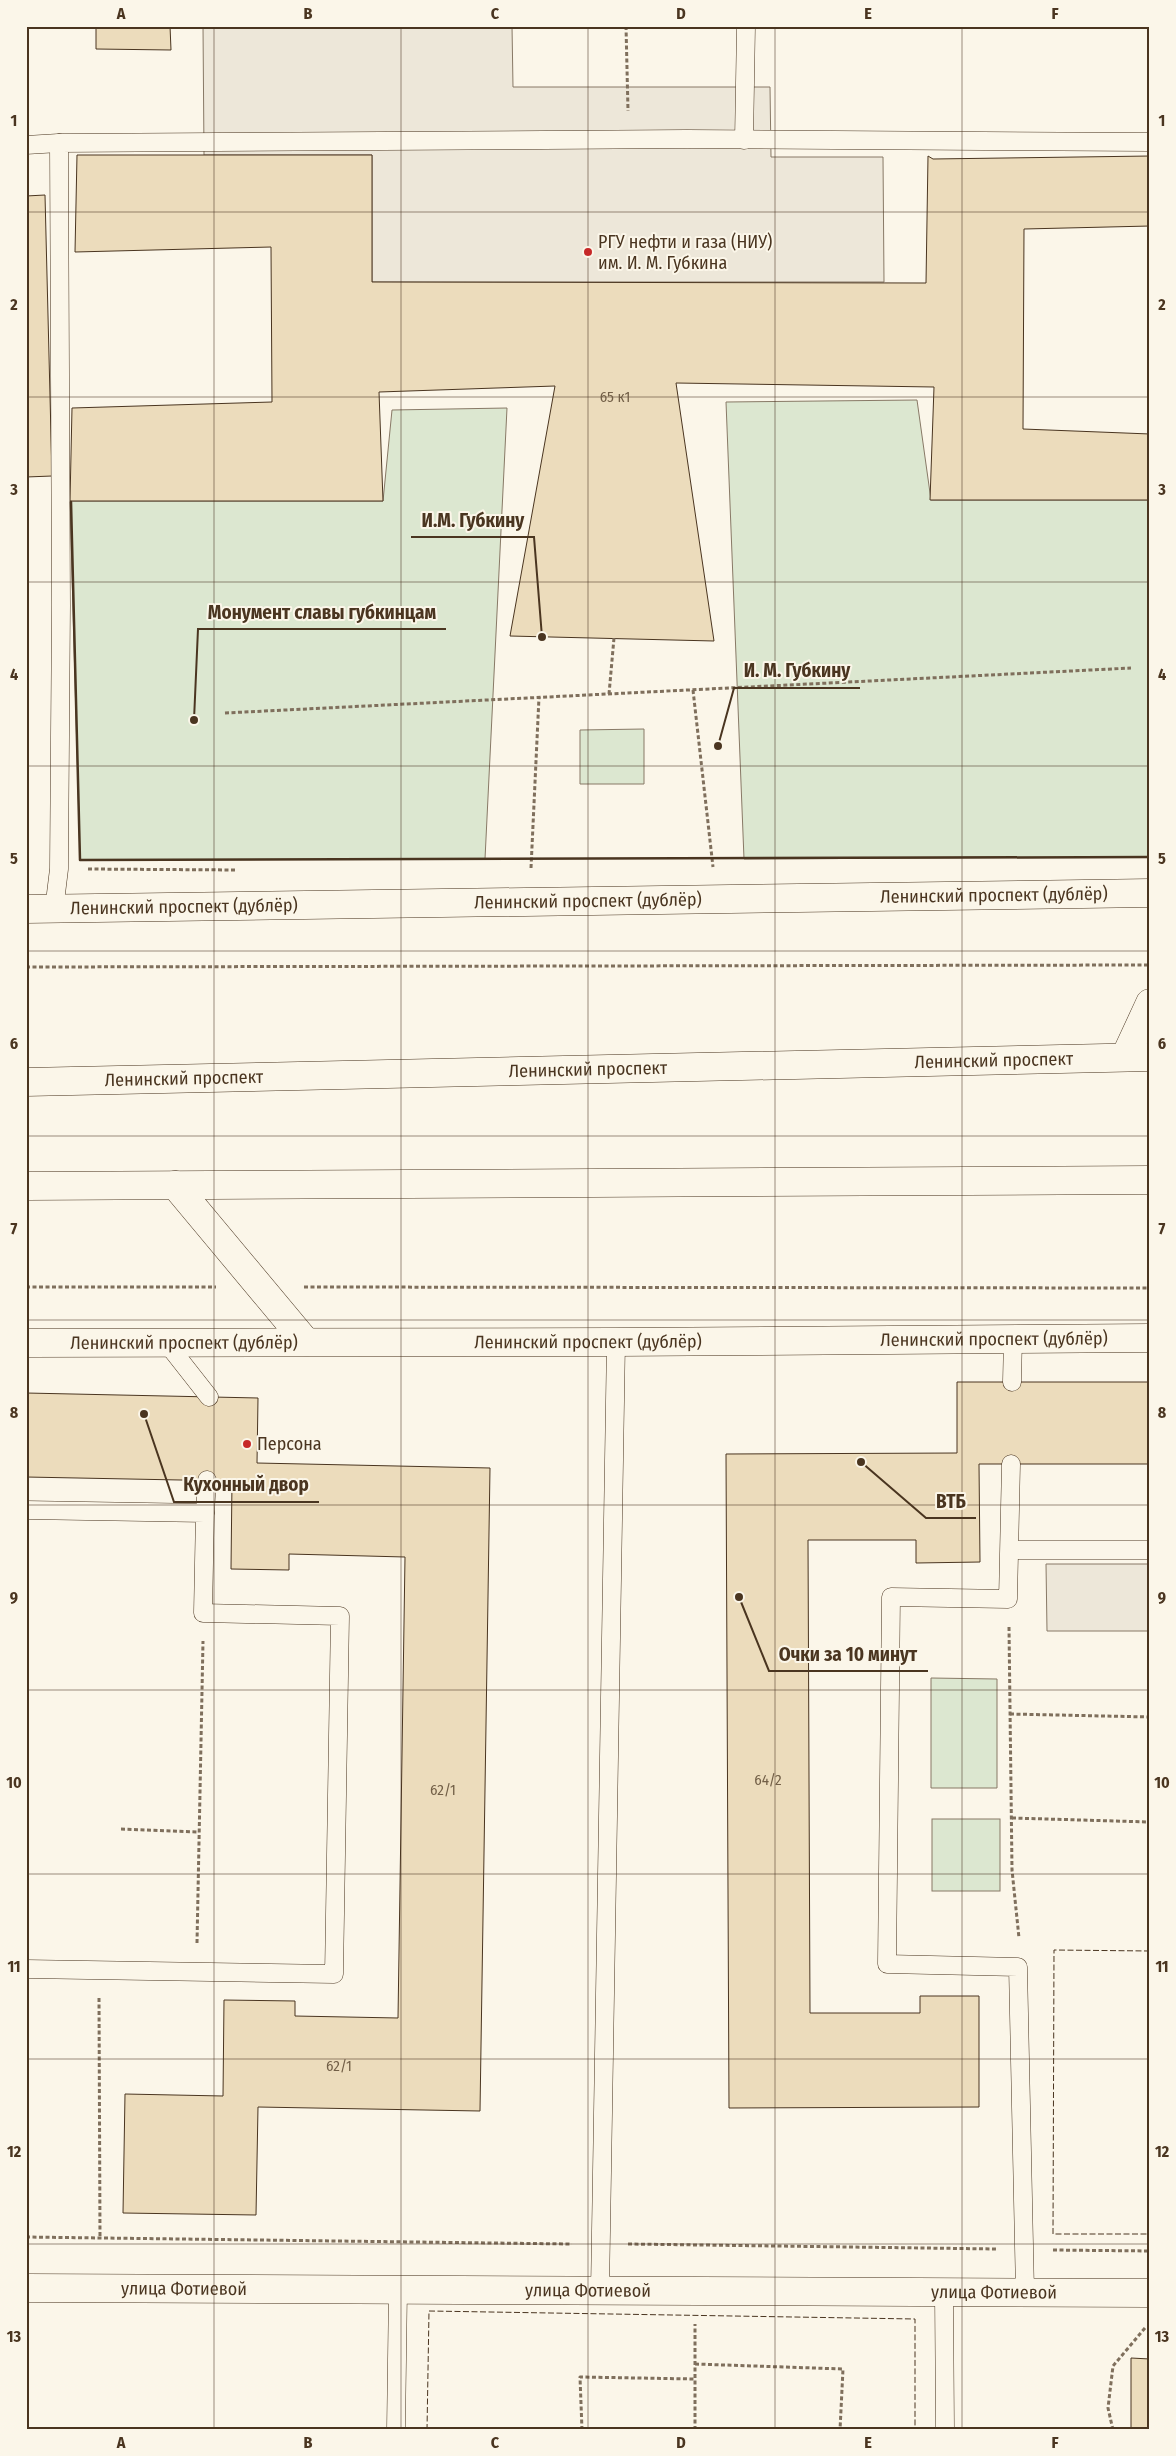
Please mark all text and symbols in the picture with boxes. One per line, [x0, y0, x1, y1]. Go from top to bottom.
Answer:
text: A [116, 4, 126, 23]
text: B [304, 4, 313, 23]
text: C [491, 4, 500, 23]
text: D [676, 4, 686, 23]
text: E [864, 4, 872, 23]
text: F [1051, 4, 1059, 23]
text: 1 [11, 111, 17, 130]
text: 1 [1159, 111, 1165, 130]
place label: РГУ нефти и газа (НИУ) им. И. М. Губкина [598, 231, 772, 274]
marker: РГУ нефти и газа (НИУ) им. И. М. Губкина [582, 246, 594, 258]
text: 2 [9, 295, 18, 314]
text: 2 [1157, 295, 1166, 314]
house number: 65 к1 [600, 388, 630, 406]
text: 3 [9, 480, 18, 499]
text: 3 [1157, 480, 1166, 499]
callout: И.М. Губкину [411, 503, 534, 537]
text: И.М. Губкину [422, 509, 525, 532]
callout: Монумент славы губкинцам [198, 595, 446, 629]
text: Монумент славы губкинцам [208, 601, 436, 624]
callout: И. М. Губкину [734, 654, 860, 688]
text: И. М. Губкину [744, 659, 851, 682]
text: 4 [10, 665, 18, 684]
text: 4 [1158, 665, 1166, 684]
text: 5 [10, 849, 18, 868]
text: 5 [1158, 849, 1166, 868]
street label: Ленинский проспект (дублёр) [880, 883, 1108, 908]
street label: Ленинский проспект (дублёр) [474, 888, 702, 914]
street label: Ленинский проспект (дублёр) [70, 894, 298, 919]
text: 6 [10, 1034, 18, 1053]
text: 6 [1158, 1034, 1166, 1053]
street label: Ленинский проспект [914, 1048, 1074, 1073]
street label: Ленинский проспект [508, 1057, 668, 1082]
street label: Ленинский проспект [104, 1066, 264, 1091]
text: 7 [11, 1219, 18, 1238]
text: 7 [1159, 1219, 1166, 1238]
street label: Ленинский проспект (дублёр) [880, 1327, 1108, 1351]
street label: Ленинский проспект (дублёр) [474, 1330, 702, 1353]
street label: Ленинский проспект (дублёр) [70, 1332, 298, 1354]
text: 8 [10, 1403, 19, 1422]
text: 8 [1158, 1403, 1167, 1422]
place label: Персона [257, 1433, 322, 1455]
marker: Персона [241, 1438, 253, 1450]
callout: Кухонный двор [174, 1468, 319, 1502]
text: Кухонный двор [183, 1473, 309, 1496]
callout: ВТБ [926, 1484, 976, 1518]
text: ВТБ [936, 1490, 967, 1513]
text: 9 [10, 1588, 18, 1607]
text: 9 [1158, 1588, 1166, 1607]
callout: Очки за 10 минут [769, 1637, 928, 1671]
text: Очки за 10 минут [779, 1643, 918, 1666]
house number: 64/2 [754, 1771, 782, 1789]
text: 10 [6, 1773, 22, 1792]
text: 10 [1154, 1773, 1170, 1792]
house number: 62/1 [430, 1781, 456, 1799]
text: 11 [7, 1957, 21, 1976]
text: 11 [1155, 1957, 1169, 1976]
house number: 62/1 [326, 2057, 352, 2075]
text: 12 [7, 2142, 22, 2161]
text: 12 [1155, 2142, 1170, 2161]
street label: улица Фотиевой [121, 2277, 247, 2300]
street label: улица Фотиевой [525, 2279, 651, 2302]
street label: улица Фотиевой [931, 2281, 1057, 2304]
text: 13 [7, 2327, 22, 2346]
text: 13 [1155, 2327, 1170, 2346]
text: A [116, 2433, 126, 2452]
text: B [304, 2433, 313, 2452]
text: C [491, 2433, 500, 2452]
text: D [676, 2433, 686, 2452]
text: E [864, 2433, 872, 2452]
text: F [1051, 2433, 1059, 2452]

